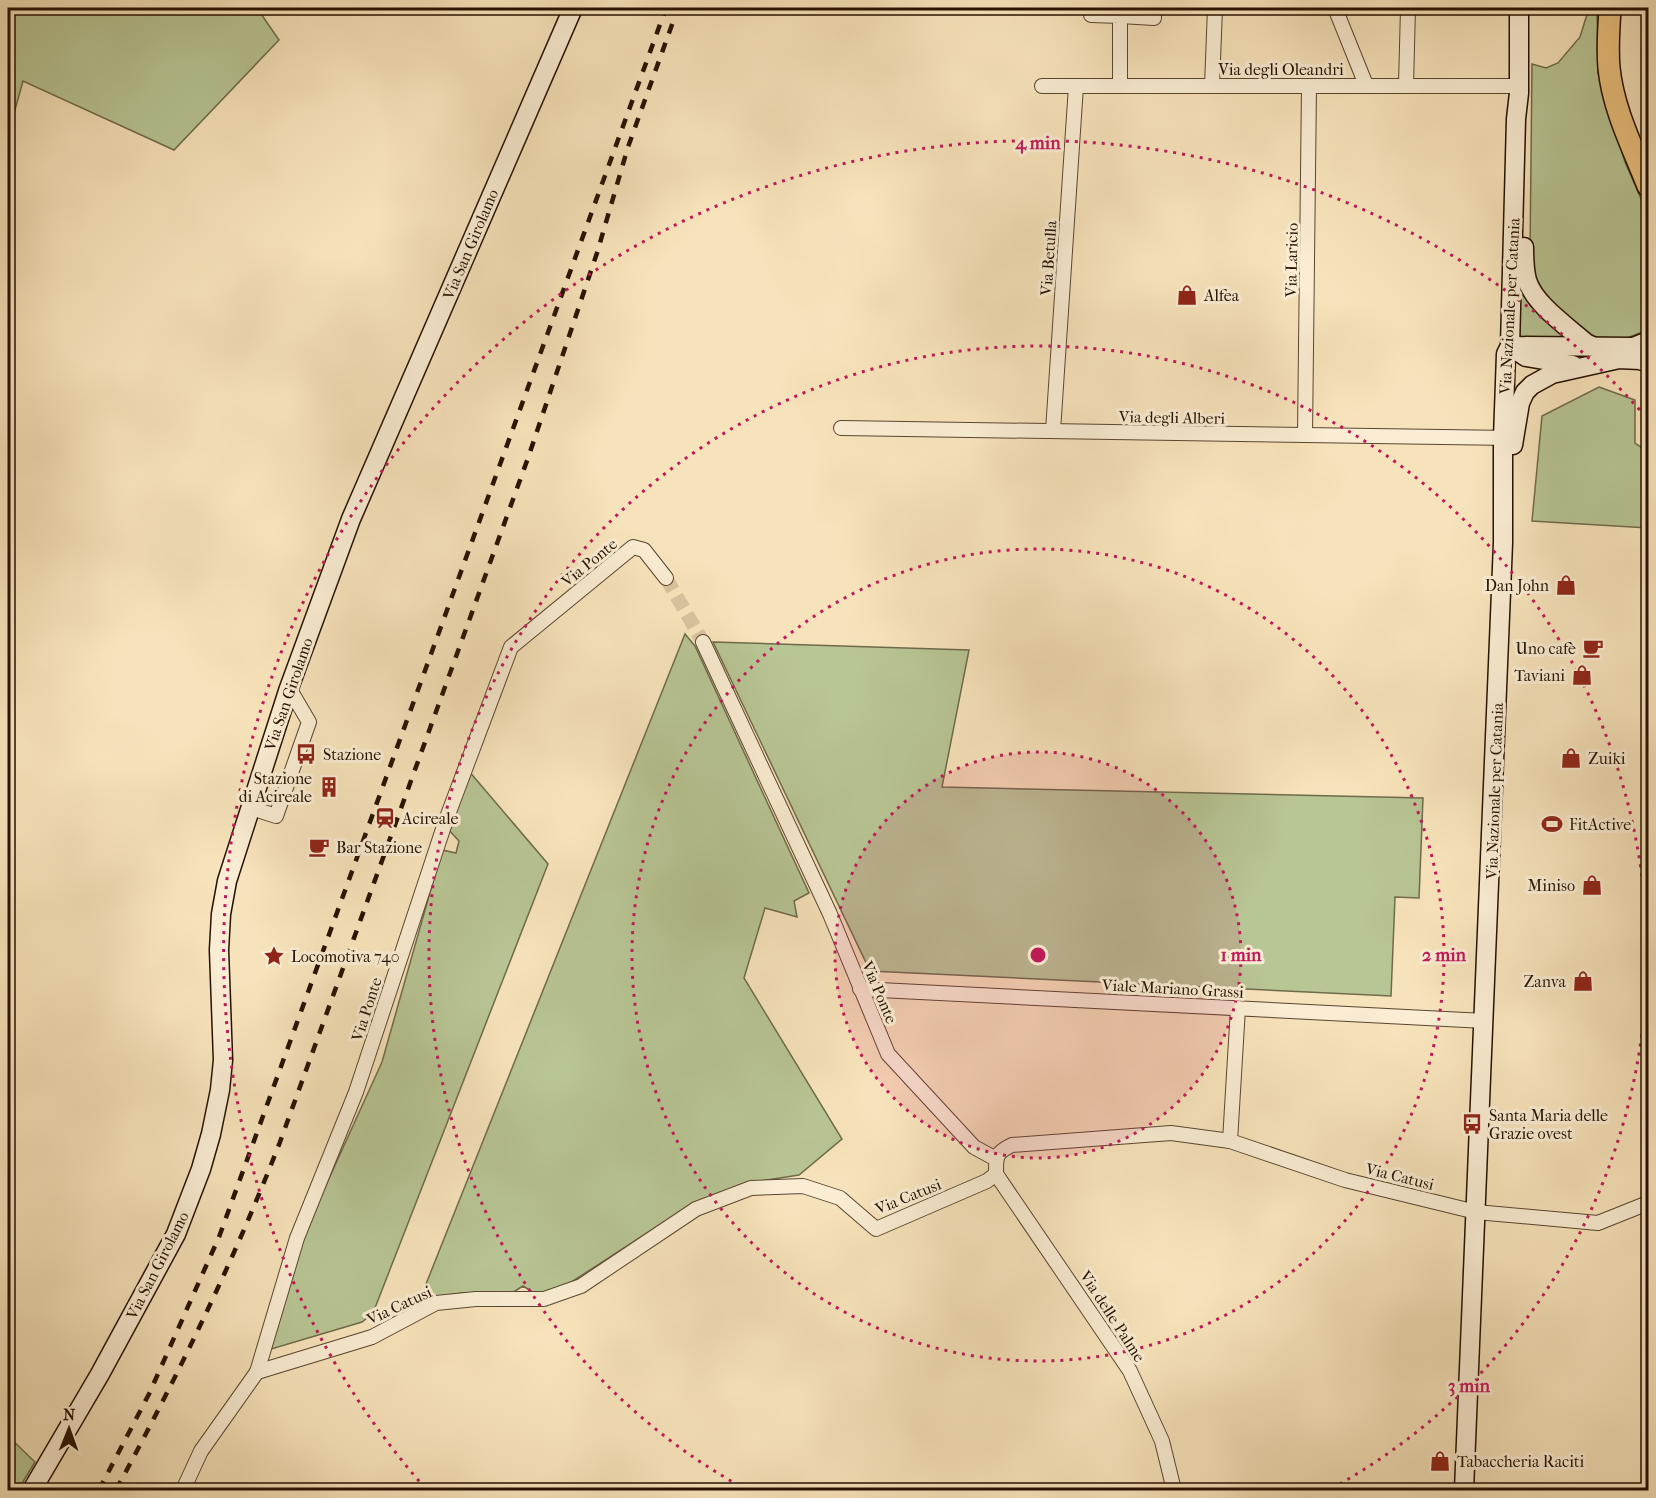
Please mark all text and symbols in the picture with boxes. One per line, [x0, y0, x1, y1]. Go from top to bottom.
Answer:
street label: Via degli Oleandri [1217, 60, 1344, 79]
text: 4 min [1014, 133, 1061, 154]
street label: Via San Girolamo [438, 186, 502, 303]
street label: Via Nazionale per Catania [1495, 217, 1524, 396]
street label: Via Betulla [1036, 219, 1061, 297]
street label: Via Laricio [1281, 223, 1302, 298]
shop icon: Alfea [1175, 283, 1199, 307]
place label: Alfea [1203, 286, 1240, 305]
street label: Via degli Alberi [1118, 407, 1226, 428]
street label: Via Ponte [557, 534, 621, 591]
shop icon: Dan John [1554, 573, 1578, 597]
place label: Dan John [1485, 576, 1550, 595]
street label: Via San Girolamo [260, 635, 317, 754]
cafe icon: Uno cafè [1581, 636, 1605, 660]
place label: Uno cafè [1515, 639, 1576, 658]
shop icon: Taviani [1570, 663, 1594, 687]
place label: Taviani [1514, 666, 1565, 685]
street label: Via Nazionale per Catania [1482, 702, 1507, 881]
bus stop icon: Stazione [294, 742, 318, 766]
place label: Stazione [323, 745, 381, 764]
shop icon: Zuiki [1559, 746, 1583, 770]
place label: Zuiki [1588, 749, 1626, 768]
place label: Stazione di Acireale [239, 769, 312, 806]
building icon: Stazione di Acireale [317, 775, 341, 799]
station icon: Acireale [373, 806, 397, 830]
place label: Acireale [401, 809, 458, 828]
sports icon: FitActive [1540, 812, 1564, 836]
place label: FitActive [1569, 815, 1631, 834]
cafe icon: Bar Stazione [307, 835, 331, 859]
place label: Bar Stazione [336, 838, 422, 857]
shop icon: Miniso [1580, 873, 1604, 897]
place label: Miniso [1528, 876, 1575, 895]
place icon: Locomotiva 740 [262, 944, 286, 968]
centre of rings [1028, 945, 1048, 965]
text: 1 min [1220, 945, 1262, 966]
text: 2 min [1422, 945, 1466, 966]
place label: Locomotiva 740 [291, 947, 400, 966]
street label: Via Ponte [858, 957, 901, 1026]
shop icon: Zanva [1571, 969, 1595, 993]
place label: Zanva [1524, 972, 1567, 991]
street label: Via Ponte [347, 975, 386, 1044]
street label: Viale Mariano Grassi [1101, 975, 1245, 1002]
place label: Santa Maria delle Grazie ovest [1489, 1106, 1608, 1143]
bus stop icon: Santa Maria delle Grazie ovest [1460, 1112, 1484, 1136]
street label: Via Catusi [1363, 1159, 1436, 1194]
street label: Via Catusi [871, 1175, 944, 1219]
street label: Via San Girolamo [122, 1208, 193, 1323]
street label: Via delle Palme [1075, 1266, 1149, 1366]
street label: Via Catusi [363, 1282, 435, 1329]
text: 3 min [1448, 1376, 1491, 1397]
north arrow [39, 1399, 99, 1459]
text: N [63, 1405, 76, 1424]
shop icon: Tabaccheria Raciti [1428, 1449, 1452, 1473]
place label: Tabaccheria Raciti [1457, 1452, 1584, 1471]

